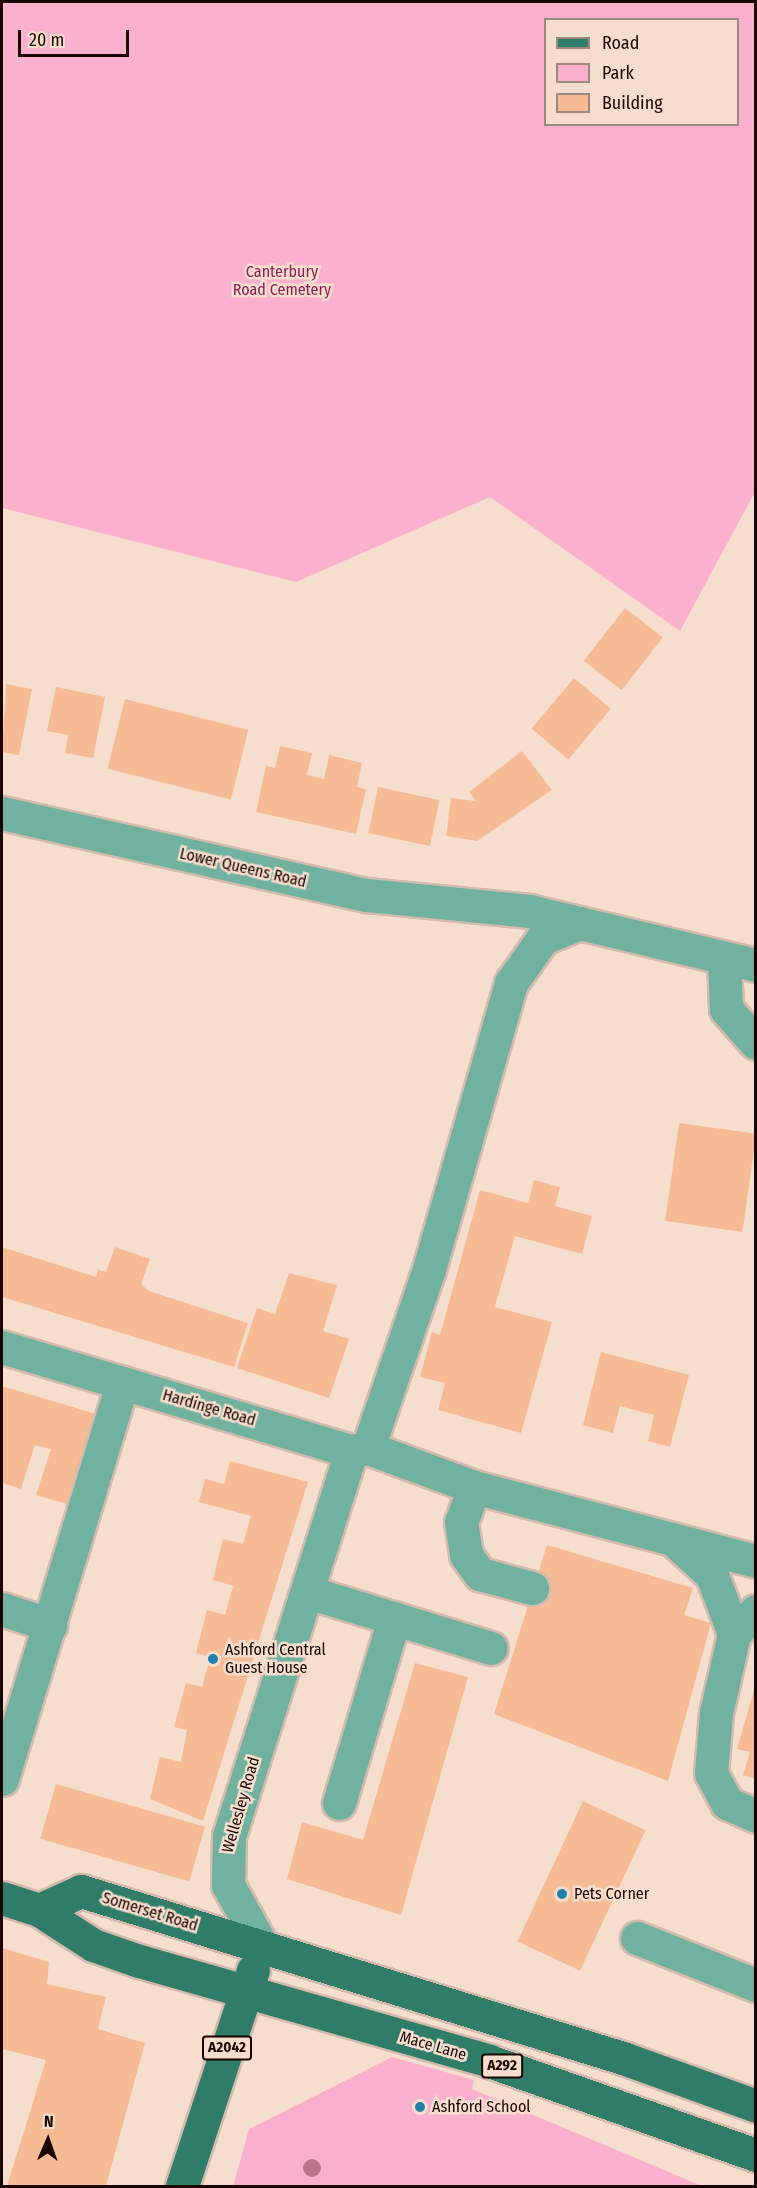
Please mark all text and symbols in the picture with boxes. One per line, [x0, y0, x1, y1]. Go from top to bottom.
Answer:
scale bar [21, 18, 132, 56]
legend [544, 18, 739, 126]
text: 20 m [29, 29, 64, 51]
text: Road [602, 32, 639, 54]
text: Park [602, 62, 634, 84]
text: Building [602, 92, 663, 114]
park label: Canterbury Road Cemetery [233, 262, 331, 300]
street label: Lower Queens Road [178, 844, 308, 892]
street label: Hardinge Road [160, 1386, 258, 1430]
place label: Ashford Central Guest House [225, 1640, 326, 1678]
marker: Ashford Central Guest House [206, 1652, 220, 1666]
street label: Wellesley Road [218, 1755, 264, 1855]
place label: Pets Corner [574, 1884, 649, 1904]
marker: Pets Corner [555, 1887, 569, 1901]
street label: Somerset Road [100, 1888, 200, 1936]
street label: Mace Lane [397, 2027, 469, 2065]
road number: A2042 [202, 2036, 252, 2060]
road number: A292 [481, 2054, 523, 2078]
place label: Ashford School [432, 2097, 531, 2117]
marker: Ashford School [413, 2100, 427, 2114]
north arrow [18, 2110, 78, 2170]
text: N [44, 2112, 54, 2131]

